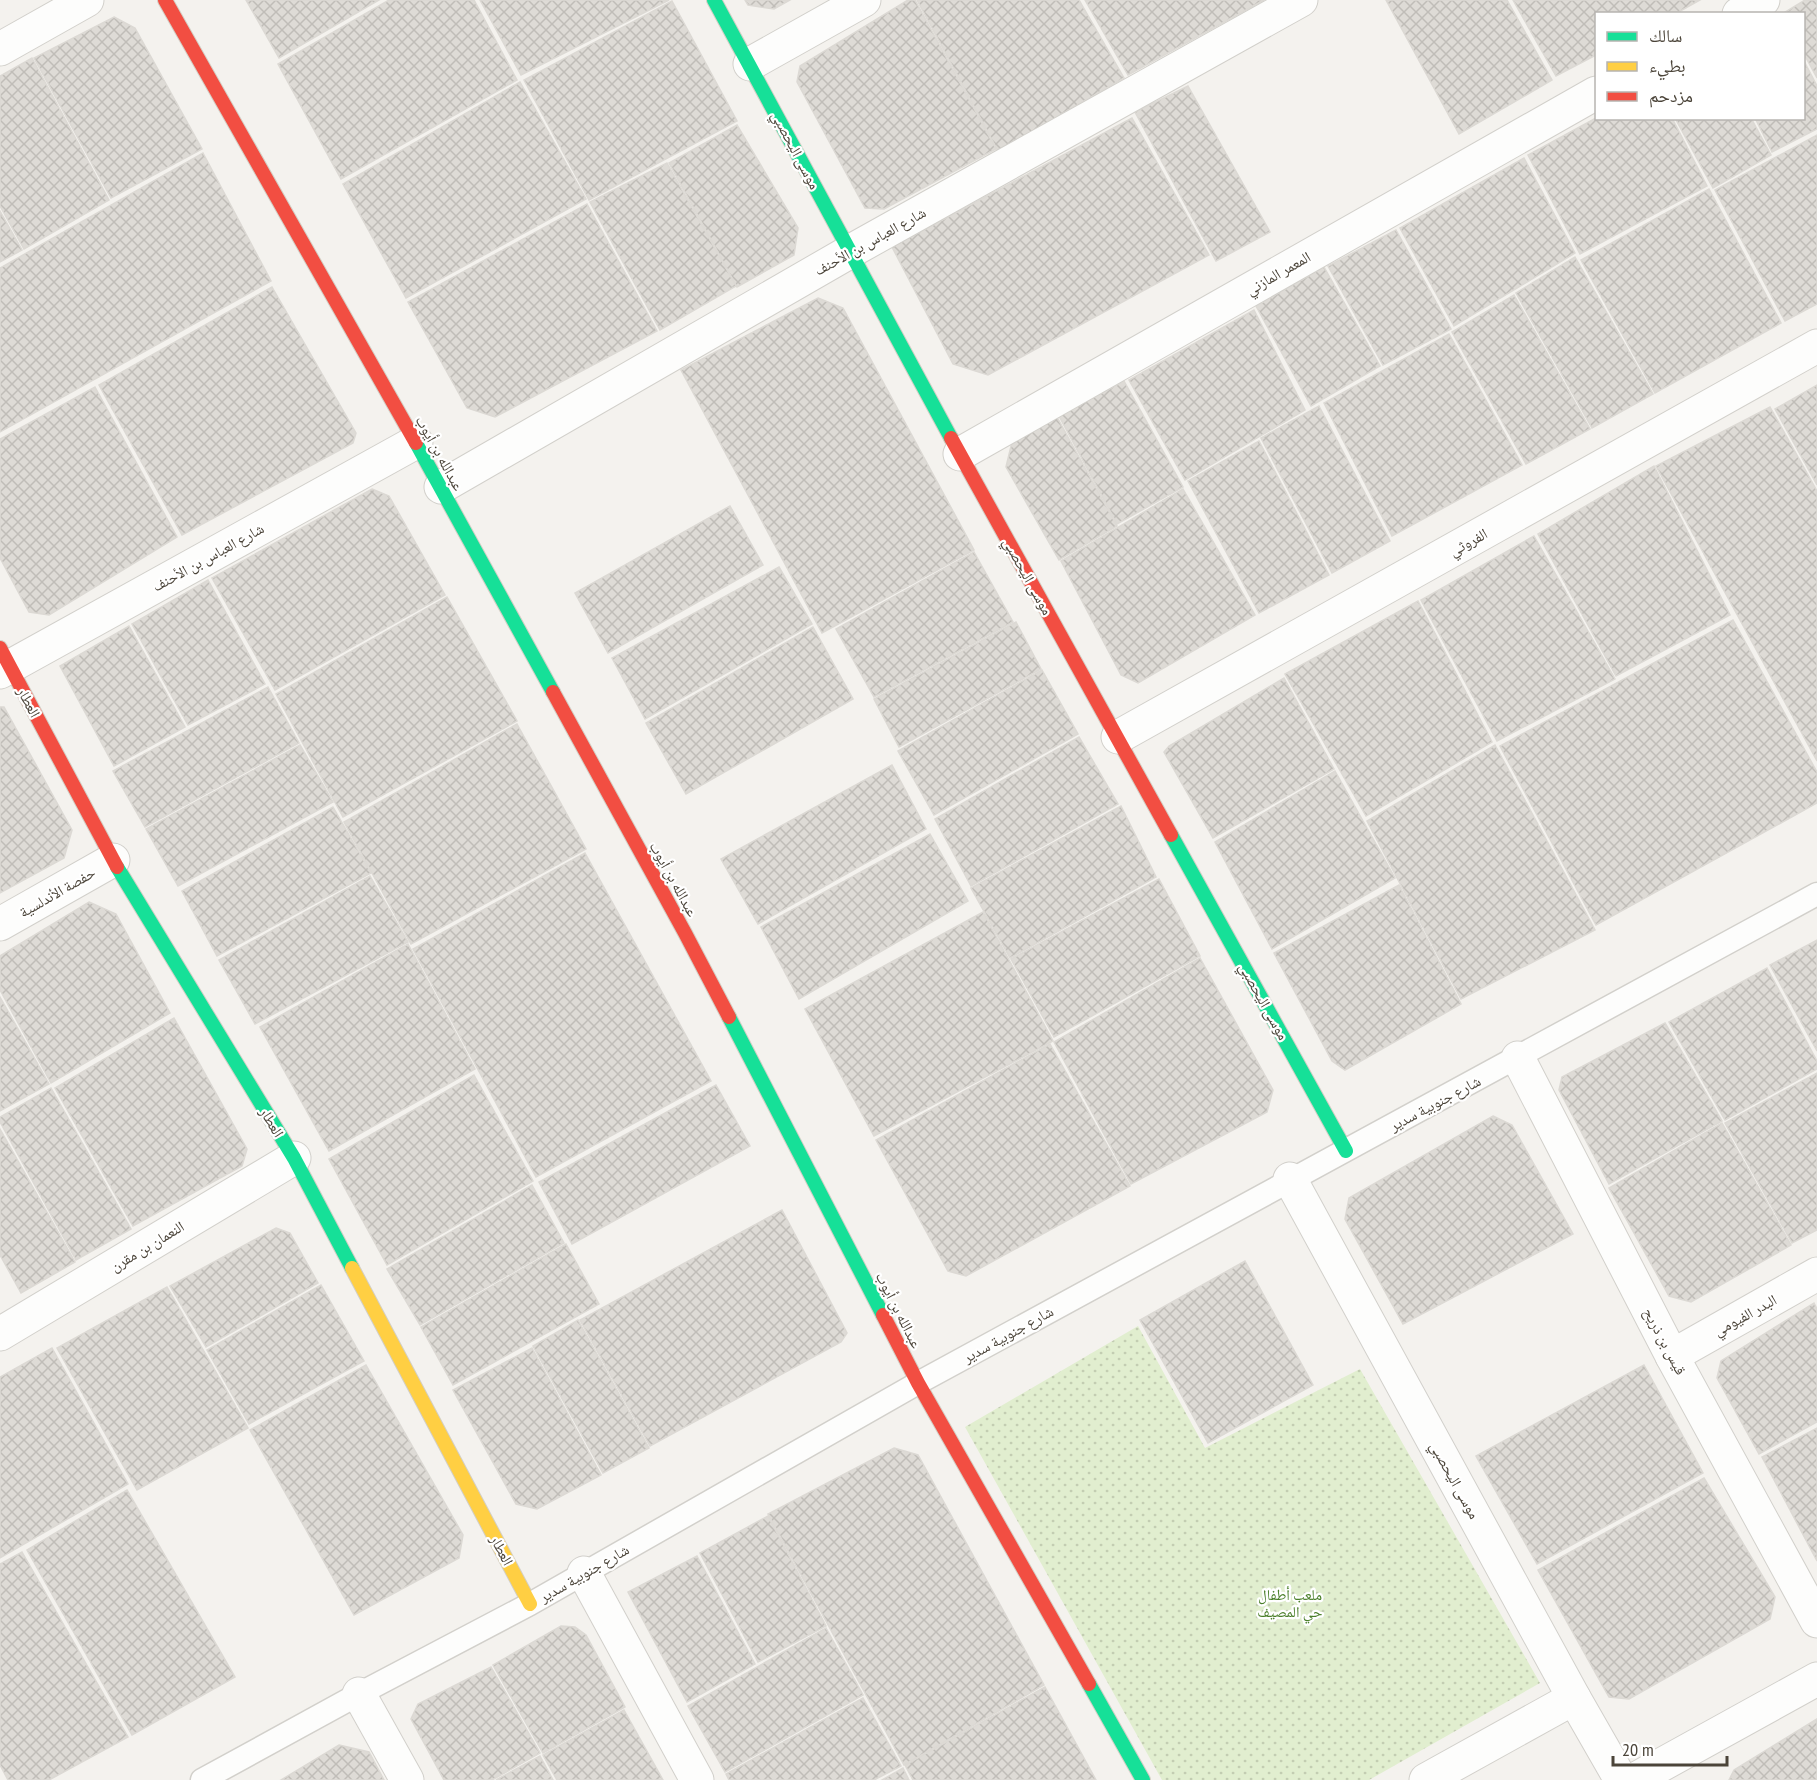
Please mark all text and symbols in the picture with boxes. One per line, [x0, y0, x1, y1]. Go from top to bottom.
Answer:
legend [1595, 12, 1805, 120]
text: سالك [1649, 24, 1682, 47]
text: بطيء [1649, 54, 1686, 81]
text: مزدحم [1649, 84, 1693, 108]
street label: موسى اليحصبي [765, 108, 825, 194]
street label: شارع العباس بن الأحنف [811, 202, 930, 280]
street label: المعمر المازني [1242, 247, 1315, 302]
street label: عبدالله بن أيوب [411, 412, 469, 495]
street label: شارع العباس بن الأحنف [149, 518, 268, 596]
street label: الفروثي [1445, 524, 1492, 563]
street label: موسى اليحصبي [996, 534, 1057, 620]
street label: العطار [13, 683, 45, 721]
street label: عبدالله بن أيوب [645, 838, 703, 921]
street label: حفصة الأندلسية [16, 862, 99, 921]
street label: موسى اليحصبي [1232, 959, 1293, 1045]
street label: شارع جنوبية سدير [1385, 1071, 1484, 1136]
street label: العطار [255, 1103, 288, 1141]
street label: النعمان بن مقرن [107, 1217, 188, 1276]
street label: عبدالله بن أيوب [871, 1269, 926, 1352]
street label: البدر الفيومي [1710, 1290, 1781, 1343]
street label: شارع جنوبية سدير [959, 1301, 1057, 1368]
street label: قيس بن ذريح [1639, 1304, 1691, 1378]
street label: موسى اليحصبي [1423, 1438, 1484, 1524]
street label: العطار [486, 1531, 518, 1569]
street label: شارع جنوبية سدير [535, 1540, 633, 1608]
park label: ملعب أطفال حي المصيف [1257, 1585, 1323, 1623]
scale bar [1613, 1729, 1727, 1767]
text: 20 m [1622, 1738, 1654, 1761]

